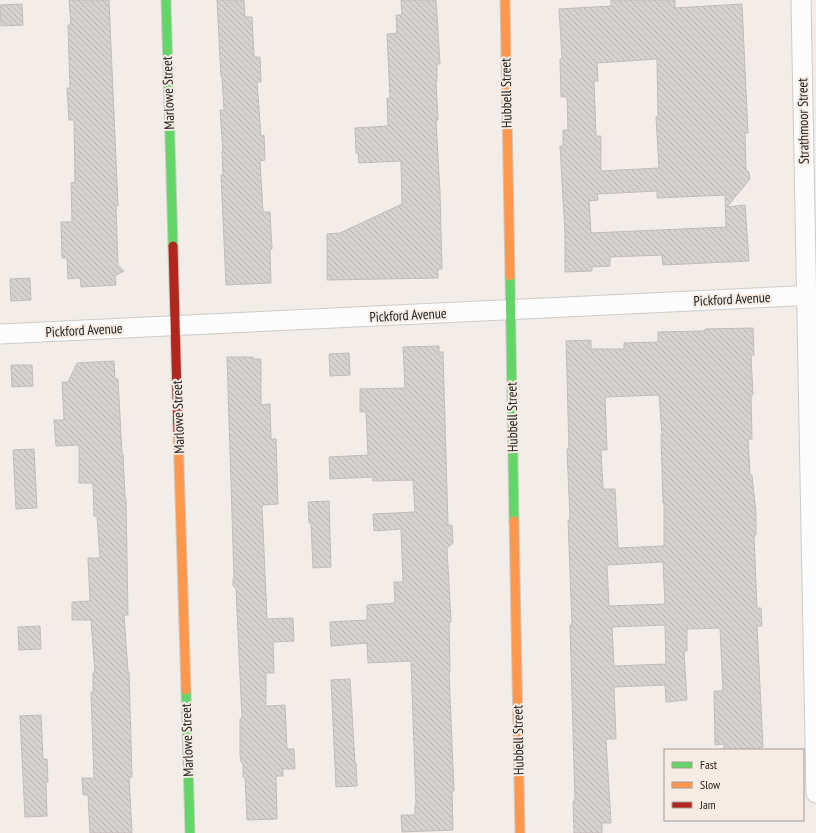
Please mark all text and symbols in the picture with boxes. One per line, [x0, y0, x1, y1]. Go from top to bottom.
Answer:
street label: Marlowe Street [158, 56, 178, 130]
street label: Hubbell Street [496, 58, 516, 128]
street label: Strathmoor Street [793, 78, 813, 164]
street label: Pickford Avenue [693, 288, 771, 310]
street label: Pickford Avenue [369, 304, 447, 326]
street label: Pickford Avenue [45, 319, 123, 341]
street label: Marlowe Street [168, 380, 188, 454]
street label: Hubbell Street [502, 382, 522, 452]
street label: Marlowe Street [177, 703, 197, 777]
street label: Hubbell Street [508, 705, 528, 775]
legend [664, 749, 804, 821]
text: Fast [700, 757, 718, 772]
text: Slow [700, 777, 721, 792]
text: Jam [699, 797, 716, 812]

